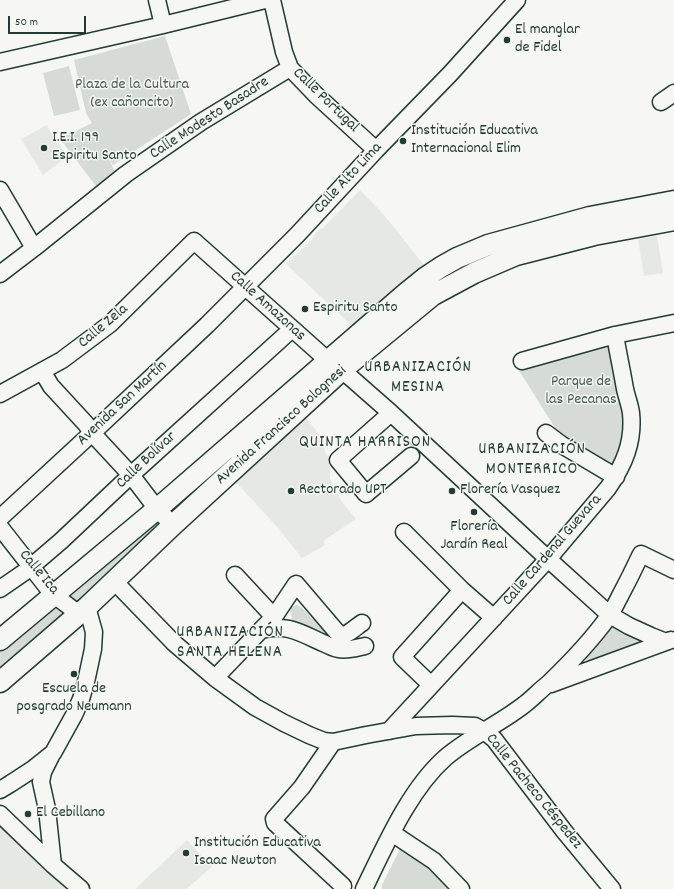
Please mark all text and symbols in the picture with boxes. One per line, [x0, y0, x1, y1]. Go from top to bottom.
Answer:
scale bar [10, 8, 88, 34]
text: 50 m [15, 14, 38, 31]
place label: El manglar de Fidel [515, 21, 580, 59]
marker: El manglar de Fidel [502, 35, 512, 45]
street label: Calle Portugal [288, 65, 362, 137]
street label: Calle Modesto Basadre [147, 73, 273, 165]
park label: Plaza de la Cultura (ex cañoncito) [75, 76, 189, 114]
place label: Institución Educativa Internacional Elim [411, 122, 538, 160]
place label: I.E.I. 199 Espiritu Santo [52, 129, 137, 167]
marker: Institución Educativa Internacional Elim [398, 136, 408, 146]
street label: Calle Alto Lima [311, 139, 387, 219]
marker: I.E.I. 199 Espiritu Santo [39, 143, 49, 153]
street label: Calle Amazonas [225, 268, 309, 346]
place label: Espiritu Santo [313, 299, 398, 319]
street label: Calle Zela [75, 301, 133, 353]
marker: Espiritu Santo [300, 304, 310, 314]
street label: Avenida San Martín [74, 357, 172, 451]
district label: URBANIZACIÓN MESINA [364, 359, 472, 399]
street label: Avenida Francisco Bolognesi [213, 362, 351, 490]
park label: Parque de las Pecanas [545, 373, 617, 411]
street label: Calle Bolívar [113, 428, 181, 494]
district label: QUINTA HARRISON [299, 434, 431, 454]
district label: URBANIZACIÓN MONTERRICO [478, 441, 586, 481]
place label: Rectorado UPT [299, 481, 386, 501]
place label: Florería Vasquez [460, 481, 560, 501]
marker: Rectorado UPT [286, 486, 296, 496]
marker: Florería Vasquez [447, 486, 457, 496]
street label: Calle Cardenal Guevara [499, 491, 607, 611]
marker: Florería Jardín Real [469, 507, 479, 517]
place label: Florería Jardín Real [441, 518, 507, 556]
street label: Calle Ica [14, 547, 62, 599]
district label: URBANIZACIÓN SANTA HELENA [176, 624, 284, 664]
marker: Escuela de posgrado Neumann [69, 669, 79, 679]
place label: Escuela de posgrado Neumann [16, 680, 132, 718]
street label: Calle Pacheco Céspedez [481, 730, 585, 854]
place label: El Cebillano [36, 804, 105, 824]
marker: El Cebillano [23, 809, 33, 819]
place label: Institución Educativa Isaac Newton [194, 834, 321, 872]
marker: Institución Educativa Isaac Newton [181, 848, 191, 858]

